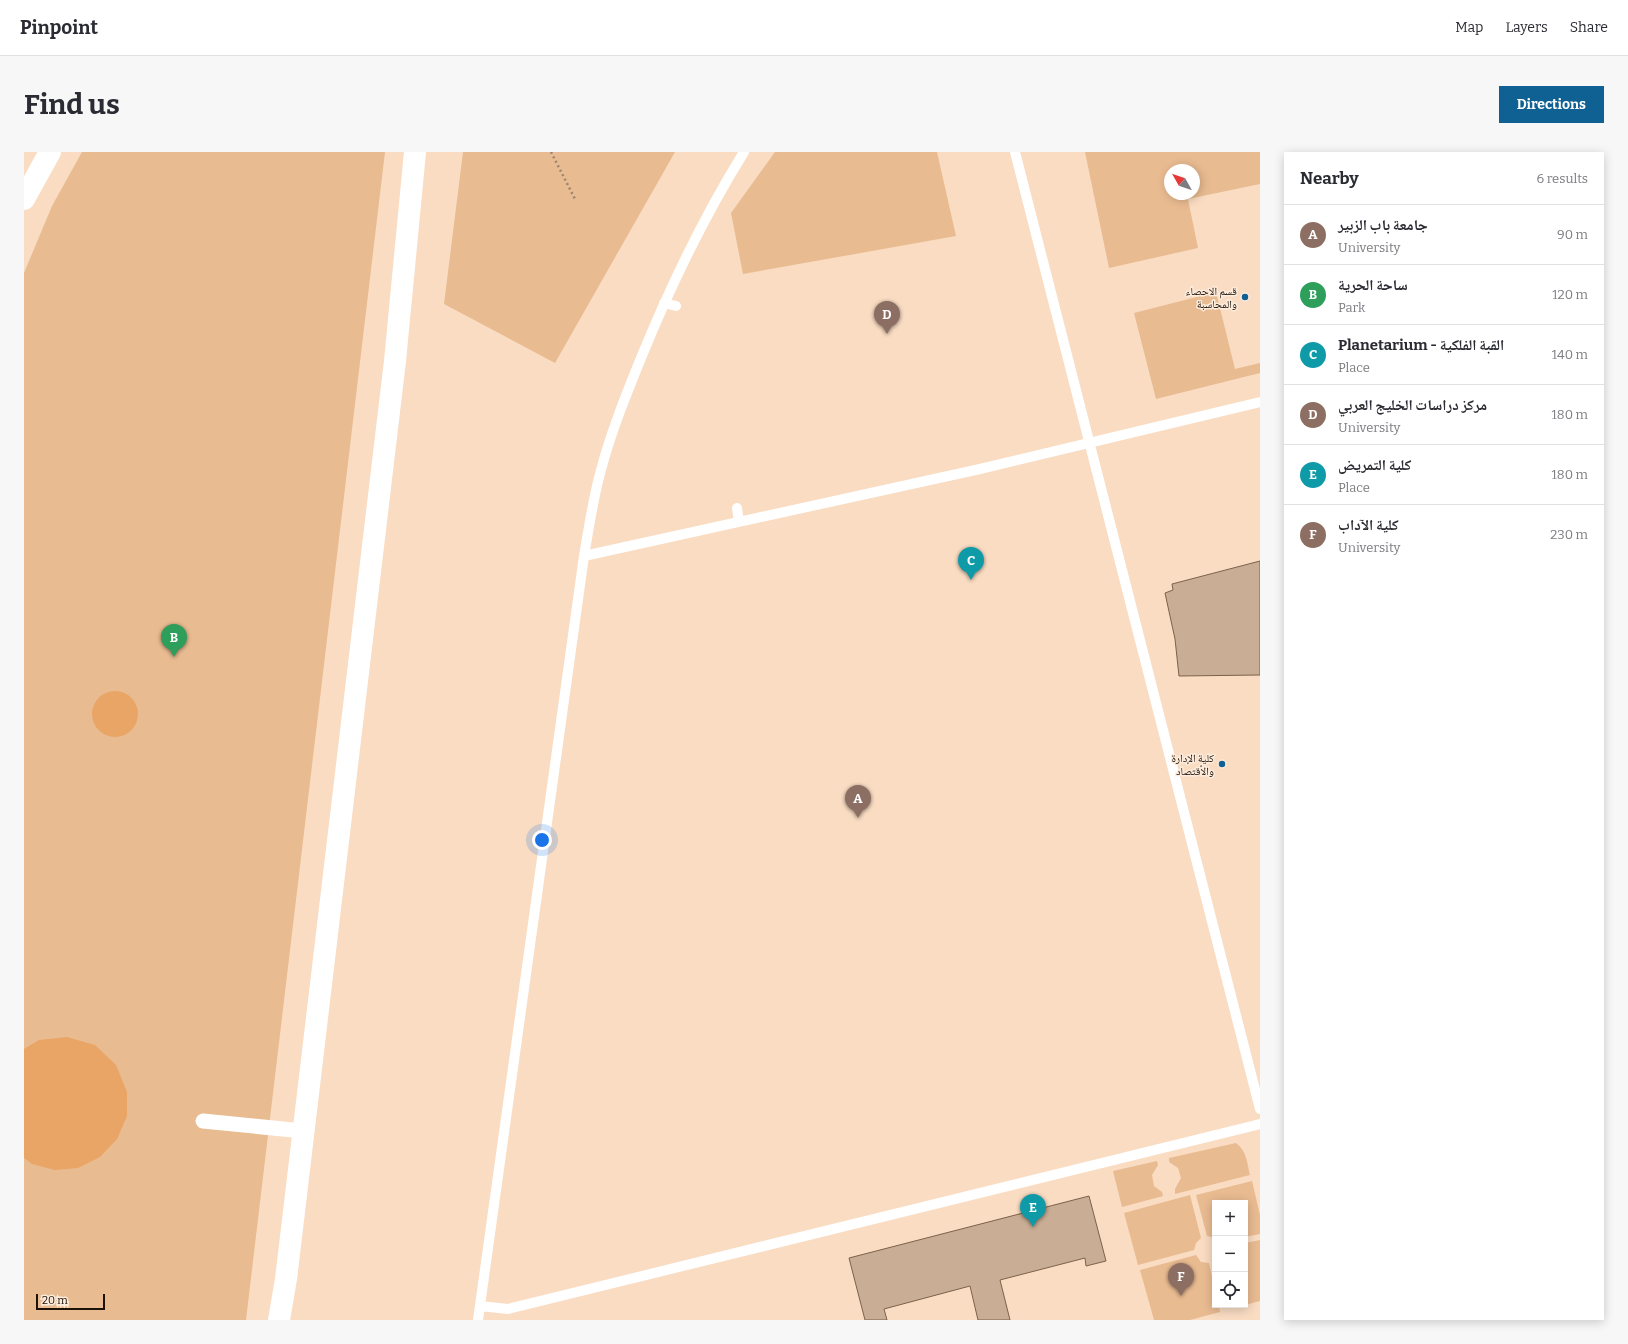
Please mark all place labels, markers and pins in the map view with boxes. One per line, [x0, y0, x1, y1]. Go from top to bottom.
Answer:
place label: قسم الاحصاء والمحاسبة [1186, 285, 1237, 311]
marker: قسم الاحصاء والمحاسبة [1240, 292, 1250, 302]
pin: D [874, 301, 900, 334]
pin: C [958, 547, 984, 580]
pin: B [161, 624, 187, 657]
place label: كلية الإدارة والأقتصاد [1171, 752, 1214, 778]
marker: كلية الإدارة والأقتصاد [1217, 759, 1227, 769]
pin: A [845, 785, 871, 818]
pin: E [1020, 1194, 1046, 1227]
pin: F [1168, 1263, 1194, 1296]

